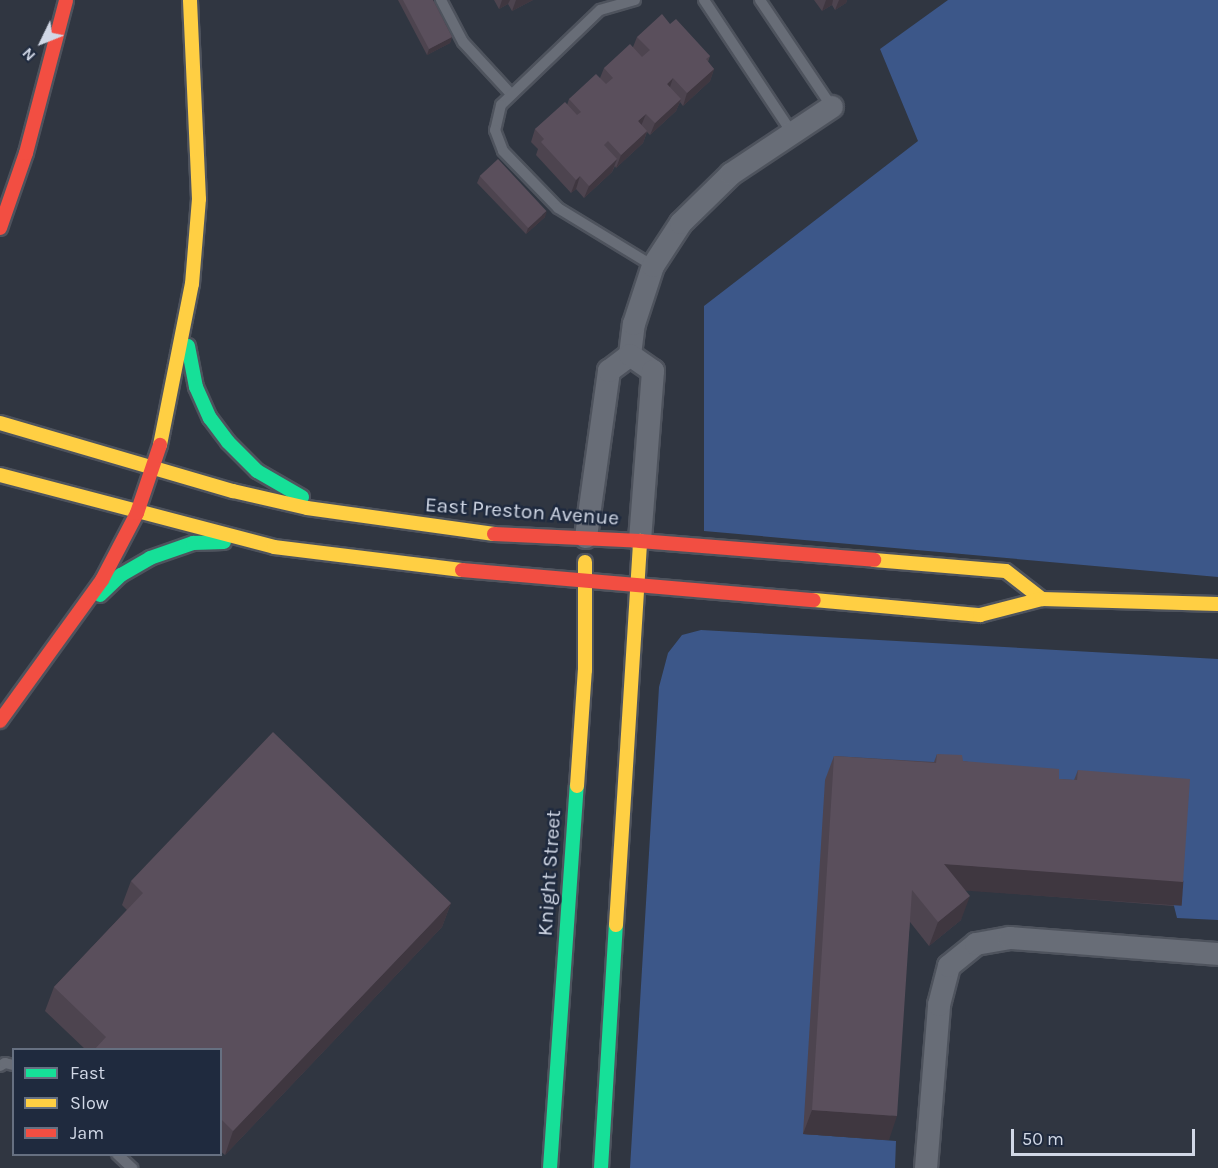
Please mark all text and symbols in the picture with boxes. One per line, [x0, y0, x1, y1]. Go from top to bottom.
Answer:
north arrow [12, 12, 72, 72]
text: N [18, 44, 39, 65]
street label: East Preston Avenue [424, 492, 620, 530]
street label: Knight Street [532, 809, 566, 937]
legend [12, 1048, 222, 1156]
text: Fast [70, 1062, 105, 1084]
text: Slow [70, 1092, 109, 1114]
scale bar [1014, 1117, 1198, 1155]
text: Jam [70, 1122, 104, 1144]
text: 50 m [1022, 1128, 1064, 1150]

